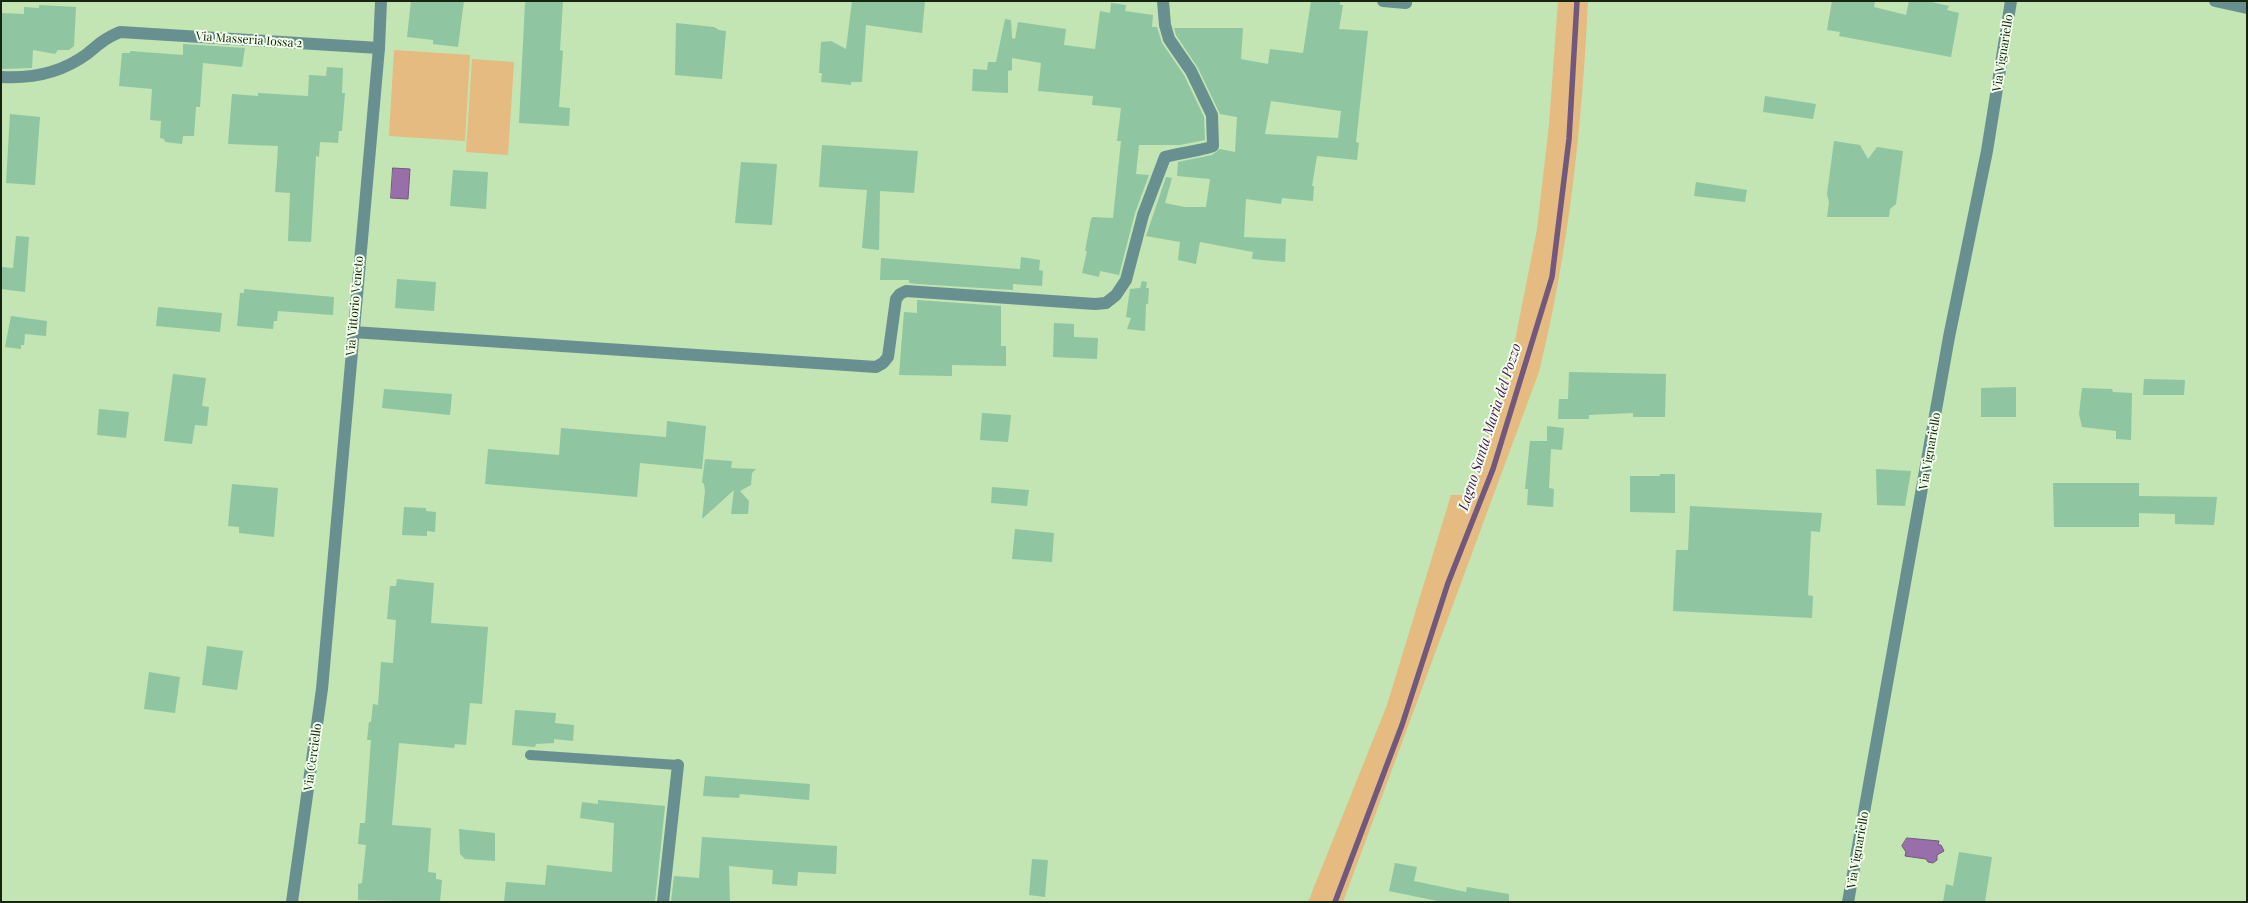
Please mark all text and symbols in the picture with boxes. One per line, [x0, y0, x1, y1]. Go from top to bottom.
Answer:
street label: Via Vignariello [1990, 13, 2016, 93]
street label: Via Masseria Iossa 2 [195, 29, 303, 51]
street label: Via Vittorio Veneto [343, 255, 367, 357]
water label: Lagno Santa Maria del Pozzo [1455, 341, 1525, 513]
street label: Via Vignariello [1916, 411, 1944, 491]
street label: Via Cerciello [301, 722, 325, 792]
street label: Via Vignariello [1844, 810, 1872, 890]

